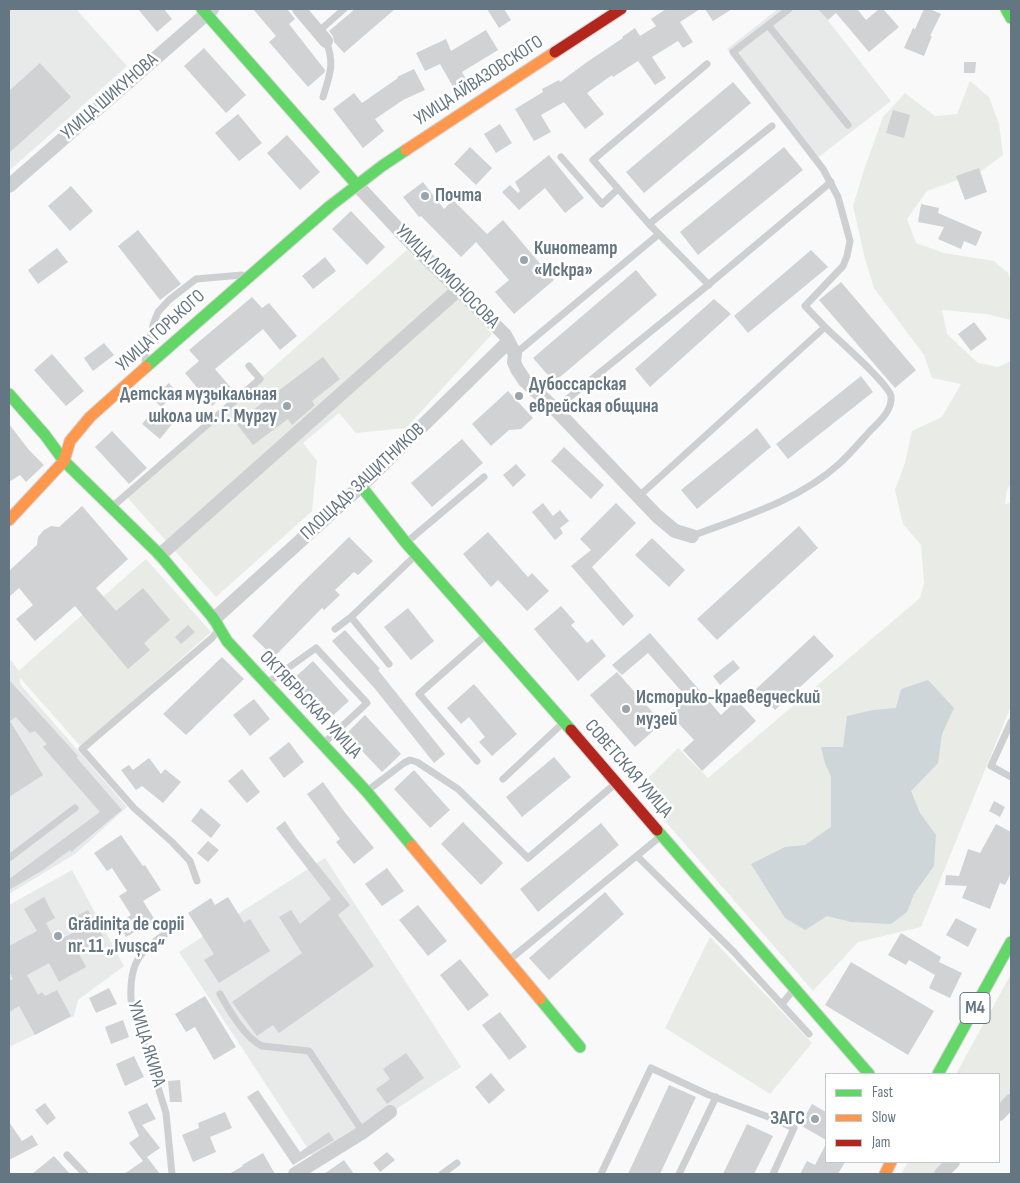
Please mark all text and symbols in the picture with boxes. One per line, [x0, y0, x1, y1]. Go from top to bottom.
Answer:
street label: УЛИЦА АЙВАЗОВСКОГО [410, 31, 548, 131]
street label: УЛИЦА ШИКУНОВА [57, 49, 163, 145]
place label: Почта [435, 185, 482, 207]
marker: Почта [419, 190, 431, 202]
street label: УЛИЦА ЛОМОНОСОВА [390, 220, 504, 334]
place label: Кинотеатр «Искра» [534, 238, 617, 282]
marker: Кинотеатр «Искра» [518, 254, 530, 266]
street label: УЛИЦА ГОРЬКОГО [112, 285, 210, 377]
place label: Дубоссарская еврейская община [529, 374, 659, 418]
place label: Детская музыкальная школа им. Г. Мургу [120, 384, 277, 428]
marker: Дубоссарская еврейская община [513, 390, 525, 402]
marker: Детская музыкальная школа им. Г. Мургу [281, 400, 293, 412]
street label: ПЛОЩАДЬ ЗАЩИТНИКОВ [296, 419, 430, 545]
street label: ОКТЯБРЬСКАЯ УЛИЦА [254, 646, 366, 764]
place label: Историко-краеведческий музей [636, 687, 820, 731]
marker: Историко-краеведческий музей [620, 703, 632, 715]
street label: СОВЕТСКАЯ УЛИЦА [579, 715, 677, 823]
place label: Grădinița de copii nr. 11 „Ivușca“ [68, 914, 184, 958]
marker: Grădinița de copii nr. 11 „Ivușca“ [52, 930, 64, 942]
road number: M4 [960, 992, 990, 1024]
street label: УЛИЦА ЯКИРА [122, 998, 170, 1090]
legend [825, 1073, 1000, 1163]
text: Fast [872, 1083, 893, 1102]
place label: ЗАГС [770, 1108, 805, 1130]
text: Slow [872, 1108, 896, 1127]
marker: ЗАГС [809, 1113, 821, 1125]
text: Jam [872, 1133, 890, 1152]

